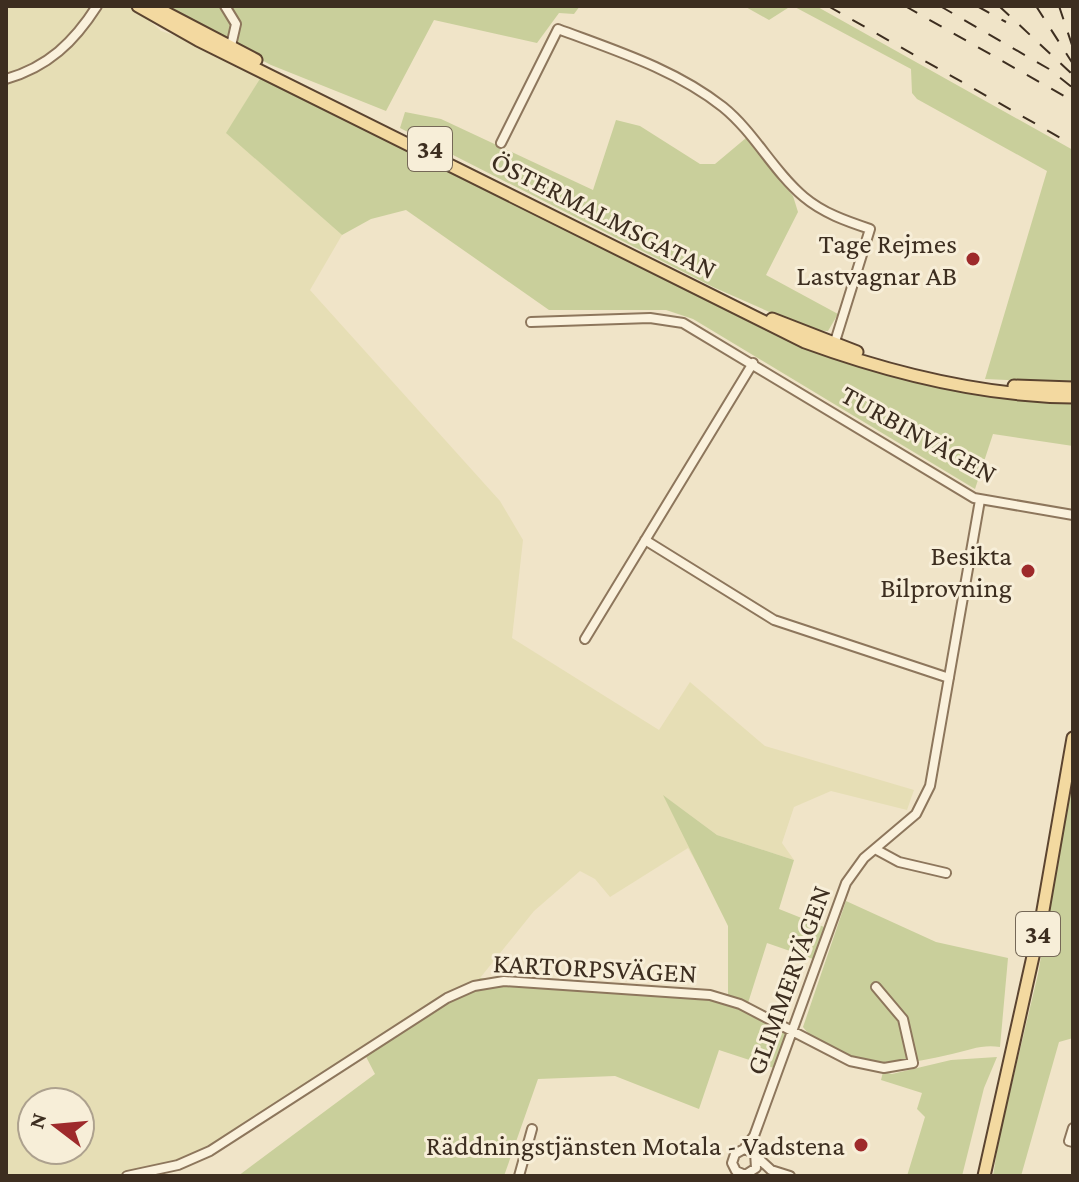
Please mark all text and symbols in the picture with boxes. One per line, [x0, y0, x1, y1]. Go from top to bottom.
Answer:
road number: 34 [408, 127, 452, 171]
street label: ÖSTERMALMSGATAN [486, 145, 722, 285]
place label: Tage Rejmes Lastvagnar AB [796, 228, 957, 291]
marker: Tage Rejmes Lastvagnar AB [964, 250, 982, 268]
street label: TURBINVÄGEN [836, 378, 1002, 490]
place label: Besikta Bilprovning [880, 540, 1012, 603]
marker: Besikta Bilprovning [1019, 562, 1037, 580]
street label: GLIMMERVÄGEN [739, 881, 837, 1079]
road number: 34 [1016, 912, 1060, 956]
street label: KARTORPSVÄGEN [492, 947, 698, 989]
north arrow [16, 1086, 96, 1166]
text: N [23, 1110, 51, 1131]
place label: Räddningstjänsten Motala - Vadstena [426, 1130, 845, 1161]
marker: Räddningstjänsten Motala - Vadstena [852, 1136, 870, 1154]

